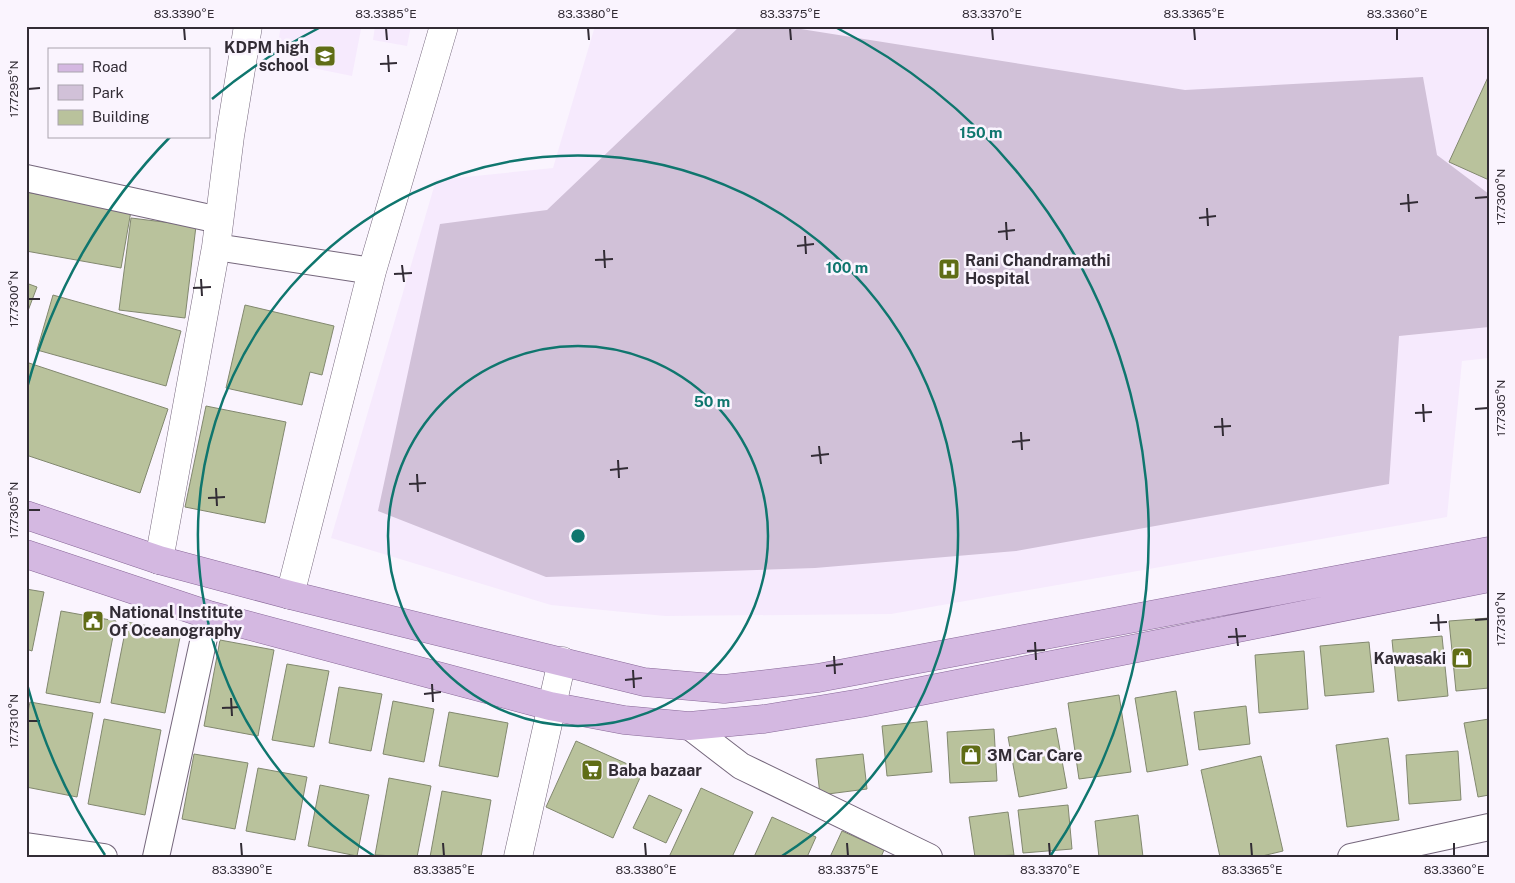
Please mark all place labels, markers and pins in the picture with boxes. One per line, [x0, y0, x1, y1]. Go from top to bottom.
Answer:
place label: KDPM high school [224, 38, 309, 75]
school or university icon: KDPM high school [313, 44, 337, 68]
place label: Rani Chandramathi Hospital [965, 251, 1111, 288]
hospital icon: Rani Chandramathi Hospital [937, 257, 961, 281]
centre of rings [569, 527, 587, 545]
place label: National Institute Of Oceanography [109, 603, 243, 640]
public building icon: National Institute Of Oceanography [81, 609, 105, 633]
shop icon: Kawasaki [1450, 646, 1474, 670]
place label: Kawasaki [1374, 649, 1446, 668]
shop icon: 3M Car Care [959, 743, 983, 767]
place label: 3M Car Care [987, 746, 1083, 765]
supermarket icon: Baba bazaar [580, 758, 604, 782]
place label: Baba bazaar [608, 761, 702, 780]

